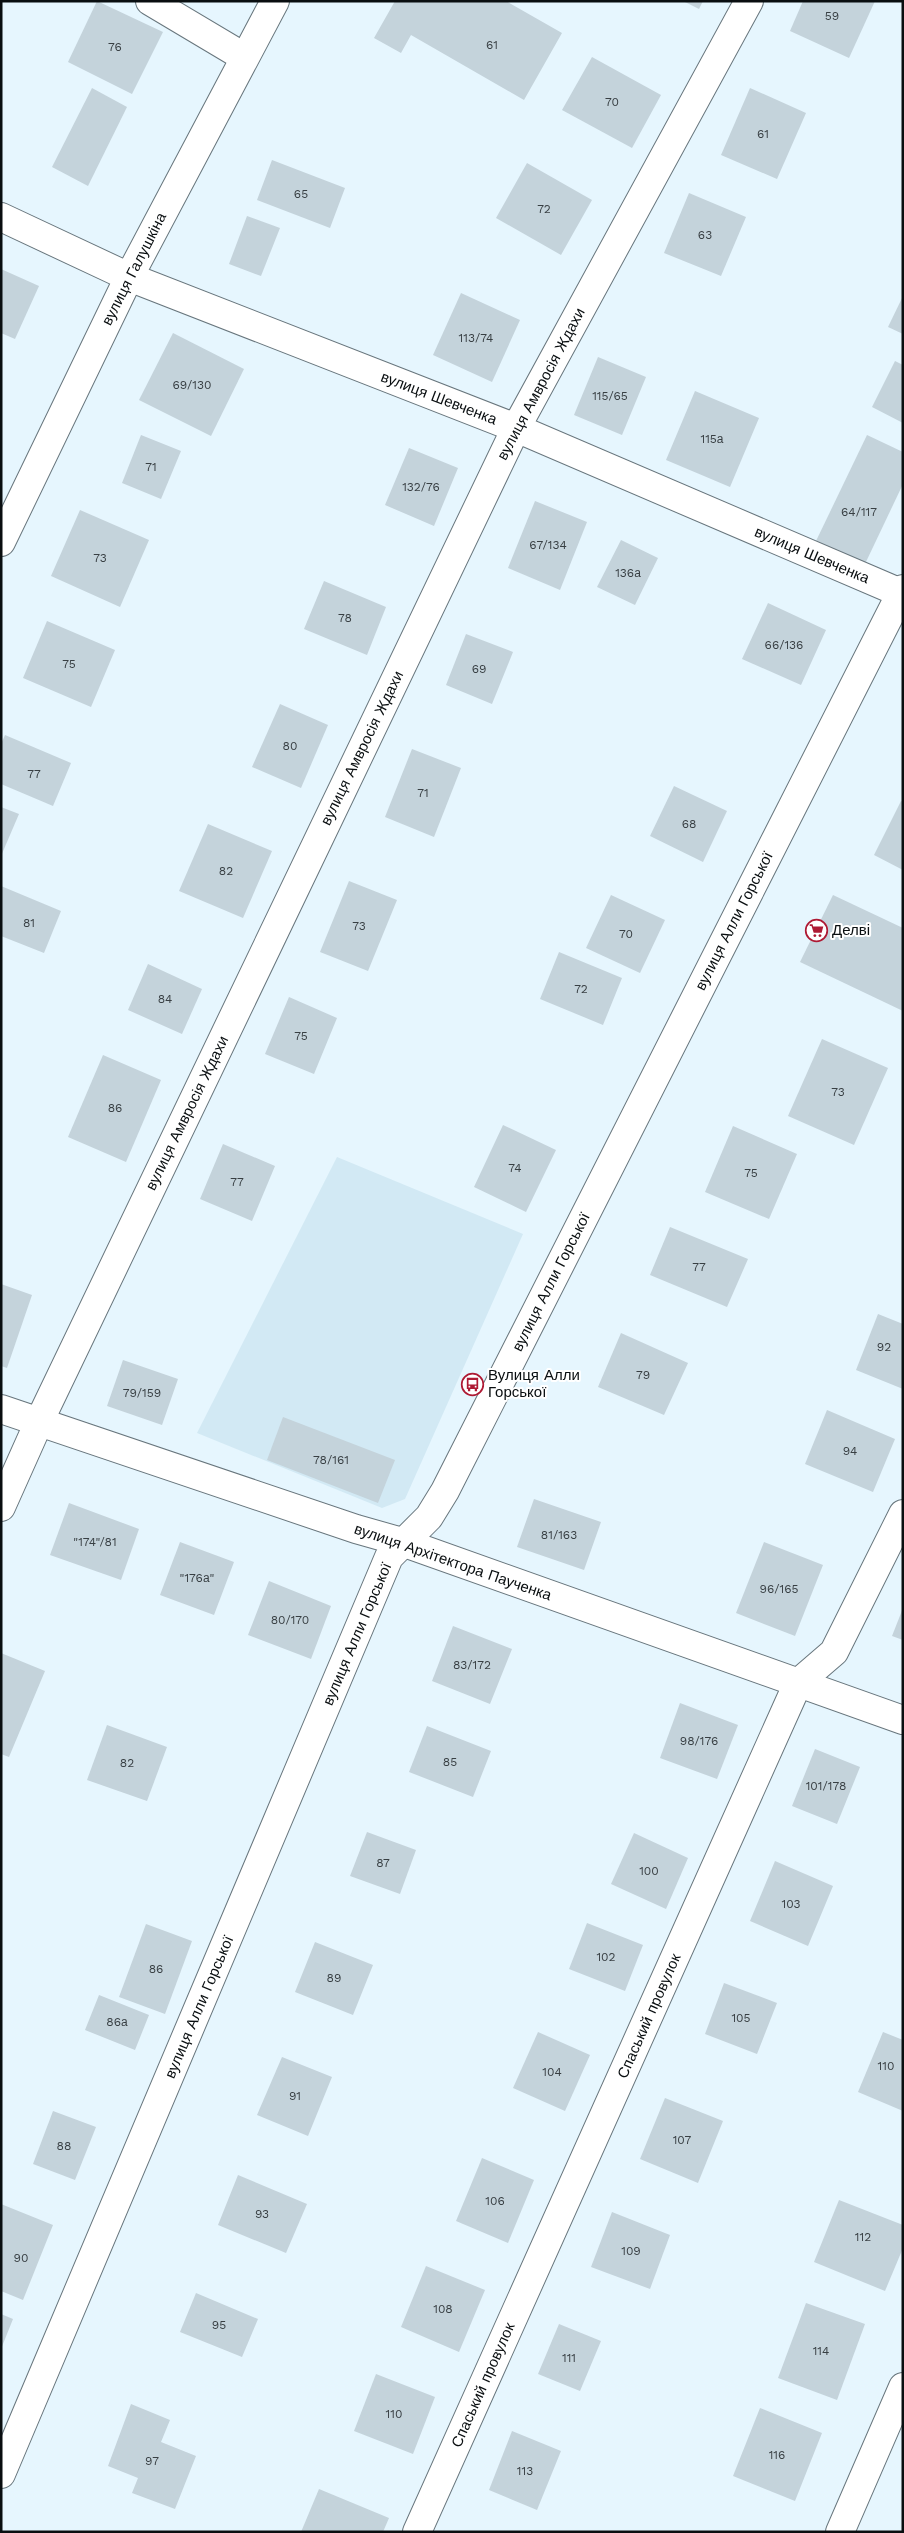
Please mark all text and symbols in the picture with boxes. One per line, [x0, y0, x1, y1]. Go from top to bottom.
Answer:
house number: 59 [825, 9, 839, 23]
house number: 61 [486, 38, 498, 52]
house number: 76 [108, 40, 122, 54]
house number: 70 [605, 95, 619, 109]
house number: 61 [757, 127, 769, 141]
house number: 65 [294, 187, 308, 201]
house number: 72 [537, 202, 551, 216]
street label: вулиця Галушкіна [98, 209, 171, 328]
house number: 63 [698, 228, 712, 242]
street label: вулиця Амвросія Ждахи [493, 305, 589, 463]
house number: 113/74 [459, 331, 493, 345]
street label: вулиця Шевченка [378, 368, 500, 429]
house number: 69/130 [173, 378, 211, 392]
house number: 115/65 [592, 389, 628, 403]
house number: 115а [700, 432, 724, 446]
house number: 71 [145, 460, 157, 474]
house number: 132/76 [402, 480, 440, 494]
house number: 64/117 [841, 505, 877, 519]
street label: вулиця Шевченка [752, 523, 873, 588]
house number: 67/134 [529, 538, 567, 552]
house number: 73 [93, 551, 107, 565]
house number: 136а [615, 566, 641, 580]
house number: 78 [338, 611, 352, 625]
house number: 66/136 [765, 638, 803, 652]
house number: 75 [62, 657, 76, 671]
house number: 69 [472, 662, 486, 676]
street label: вулиця Амвросія Ждахи [317, 668, 407, 828]
house number: 80 [283, 739, 297, 753]
house number: 77 [27, 767, 41, 781]
house number: 71 [417, 786, 429, 800]
house number: 68 [682, 817, 696, 831]
street label: вулиця Алли Горської [691, 848, 777, 993]
house number: 82 [219, 864, 233, 878]
house number: 81 [23, 916, 35, 930]
supermarket icon: Делві [804, 918, 828, 942]
house number: 73 [352, 919, 366, 933]
place label: Делві [832, 921, 870, 939]
house number: 70 [619, 927, 633, 941]
house number: 72 [574, 982, 588, 996]
house number: 84 [158, 992, 172, 1006]
house number: 75 [294, 1029, 308, 1043]
street label: вулиця Амвросія Ждахи [142, 1033, 232, 1193]
house number: 73 [831, 1085, 845, 1099]
house number: 86 [108, 1101, 122, 1115]
house number: 74 [508, 1161, 522, 1175]
house number: 75 [744, 1166, 758, 1180]
house number: 77 [230, 1175, 244, 1189]
street label: вулиця Алли Горської [508, 1209, 594, 1354]
house number: 77 [692, 1260, 706, 1274]
house number: 92 [877, 1340, 891, 1354]
place label: Вулиця Алли Горської [488, 1366, 580, 1401]
house number: 79 [636, 1368, 650, 1382]
bus stop icon: Вулиця Алли Горської [460, 1372, 484, 1396]
house number: 79/159 [123, 1386, 161, 1400]
house number: 94 [843, 1444, 857, 1458]
house number: 78/161 [313, 1453, 349, 1467]
street label: вулиця Архітектора Паученка [352, 1520, 555, 1605]
house number: 81/163 [541, 1528, 577, 1542]
house number: "174"/81 [73, 1535, 117, 1549]
street label: вулиця Алли Горської [319, 1559, 396, 1708]
house number: "176а" [180, 1571, 215, 1585]
house number: 96/165 [760, 1582, 798, 1596]
house number: 80/170 [271, 1613, 309, 1627]
house number: 83/172 [453, 1658, 491, 1672]
house number: 98/176 [680, 1734, 718, 1748]
house number: 85 [443, 1755, 457, 1769]
house number: 82 [120, 1756, 134, 1770]
house number: 101/178 [806, 1779, 846, 1793]
house number: 87 [376, 1856, 390, 1870]
house number: 100 [639, 1864, 659, 1878]
house number: 103 [782, 1897, 800, 1911]
street label: вулиця Алли Горської [161, 1932, 238, 2081]
house number: 102 [596, 1950, 616, 1964]
street label: Спаський провулок [613, 1951, 685, 2081]
house number: 86 [149, 1962, 163, 1976]
house number: 89 [327, 1971, 341, 1985]
house number: 105 [731, 2011, 751, 2025]
house number: 86а [106, 2015, 128, 2029]
house number: 110 [878, 2059, 894, 2073]
house number: 104 [542, 2065, 562, 2079]
house number: 91 [289, 2089, 301, 2103]
house number: 107 [673, 2133, 692, 2147]
house number: 88 [57, 2139, 71, 2153]
house number: 106 [485, 2194, 505, 2208]
house number: 93 [255, 2207, 269, 2221]
house number: 112 [855, 2230, 871, 2244]
house number: 109 [621, 2244, 641, 2258]
house number: 90 [14, 2251, 28, 2265]
house number: 108 [433, 2302, 453, 2316]
house number: 95 [212, 2318, 226, 2332]
street label: Спаський провулок [447, 2320, 519, 2450]
house number: 114 [813, 2344, 829, 2358]
house number: 111 [562, 2351, 576, 2365]
house number: 110 [386, 2407, 402, 2421]
house number: 116 [769, 2448, 785, 2462]
house number: 97 [145, 2454, 159, 2468]
house number: 113 [517, 2464, 533, 2478]

